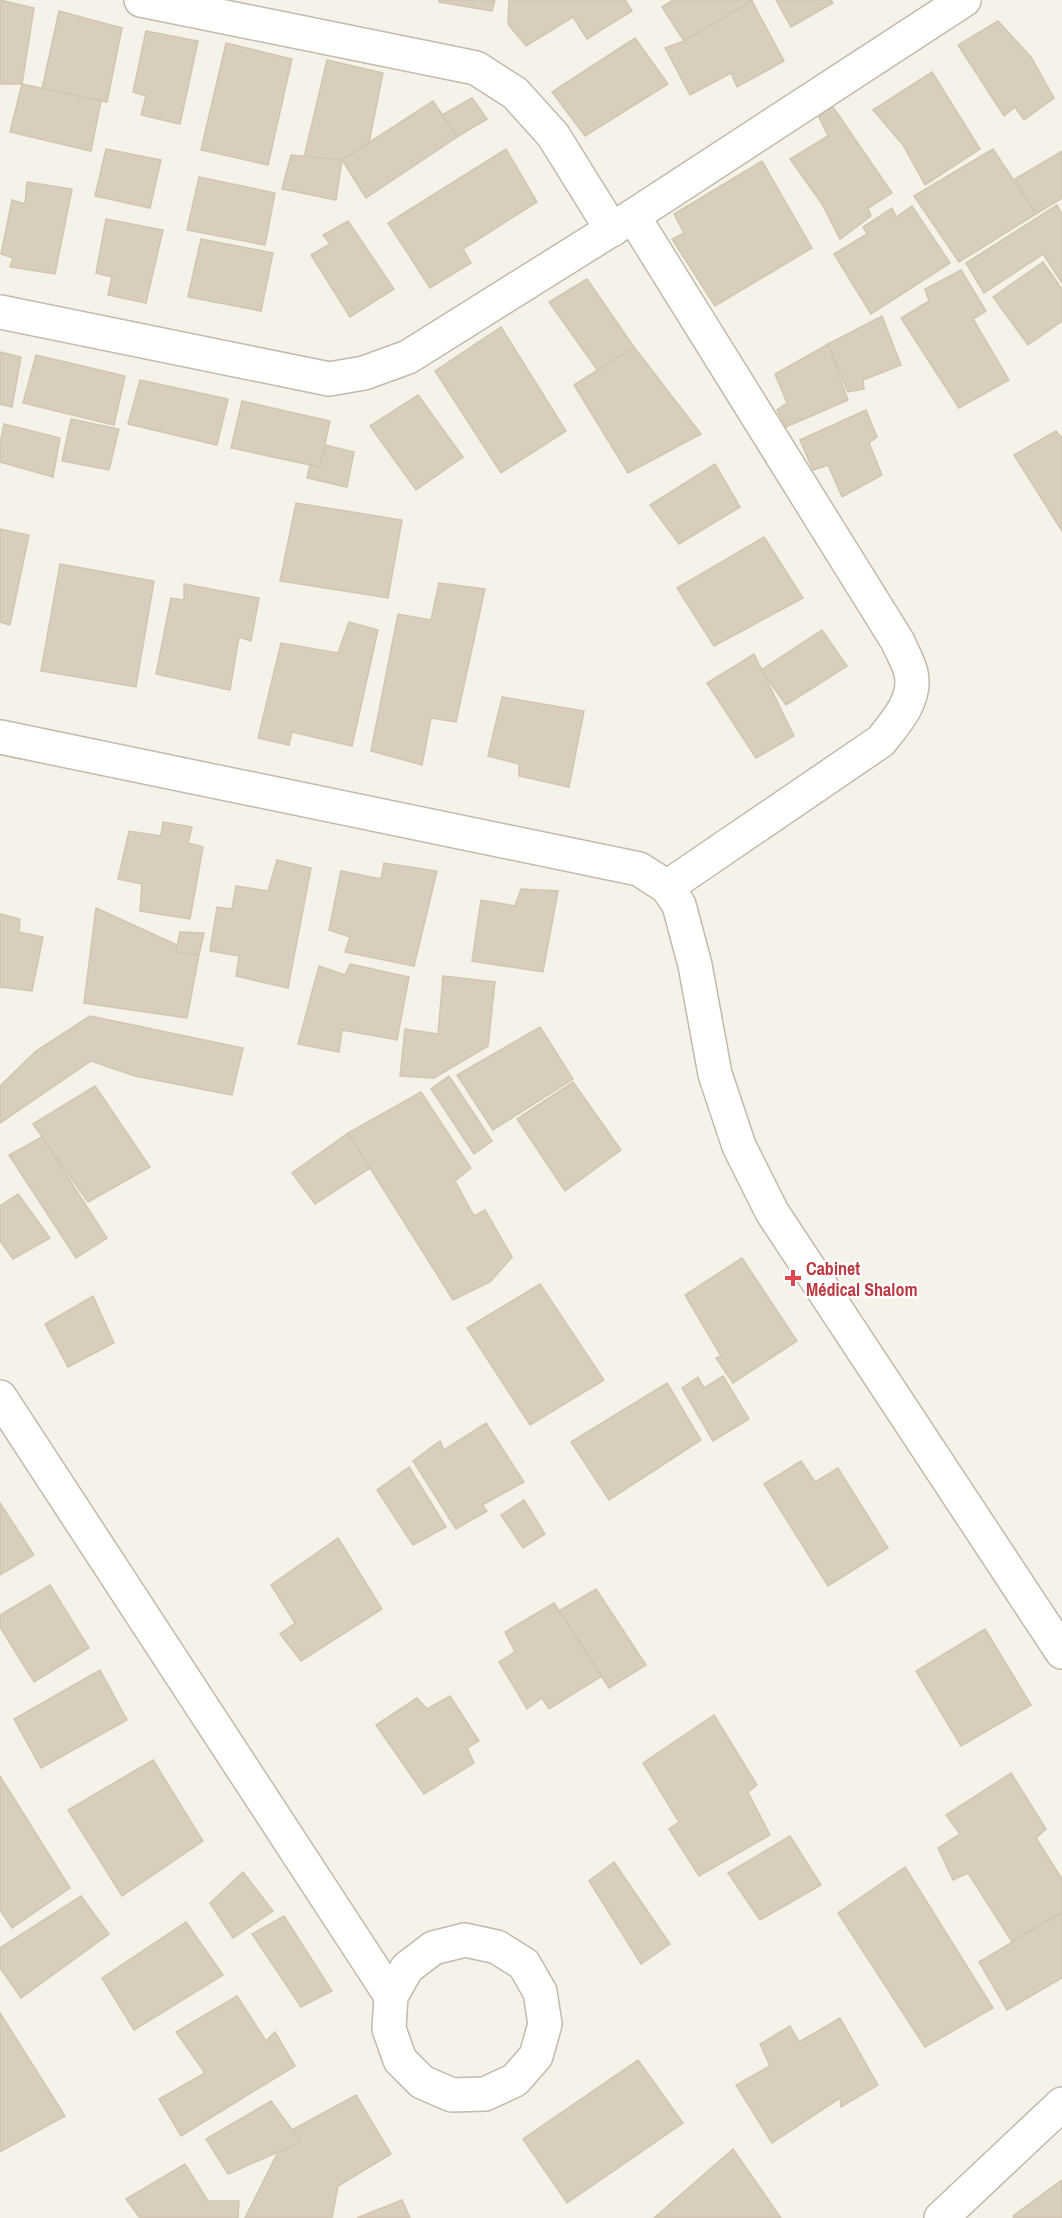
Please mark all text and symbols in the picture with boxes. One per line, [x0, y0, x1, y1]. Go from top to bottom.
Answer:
place label: Cabinet Médical Shalom [806, 1256, 918, 1302]
marker: Cabinet Médical Shalom [784, 1269, 802, 1287]

